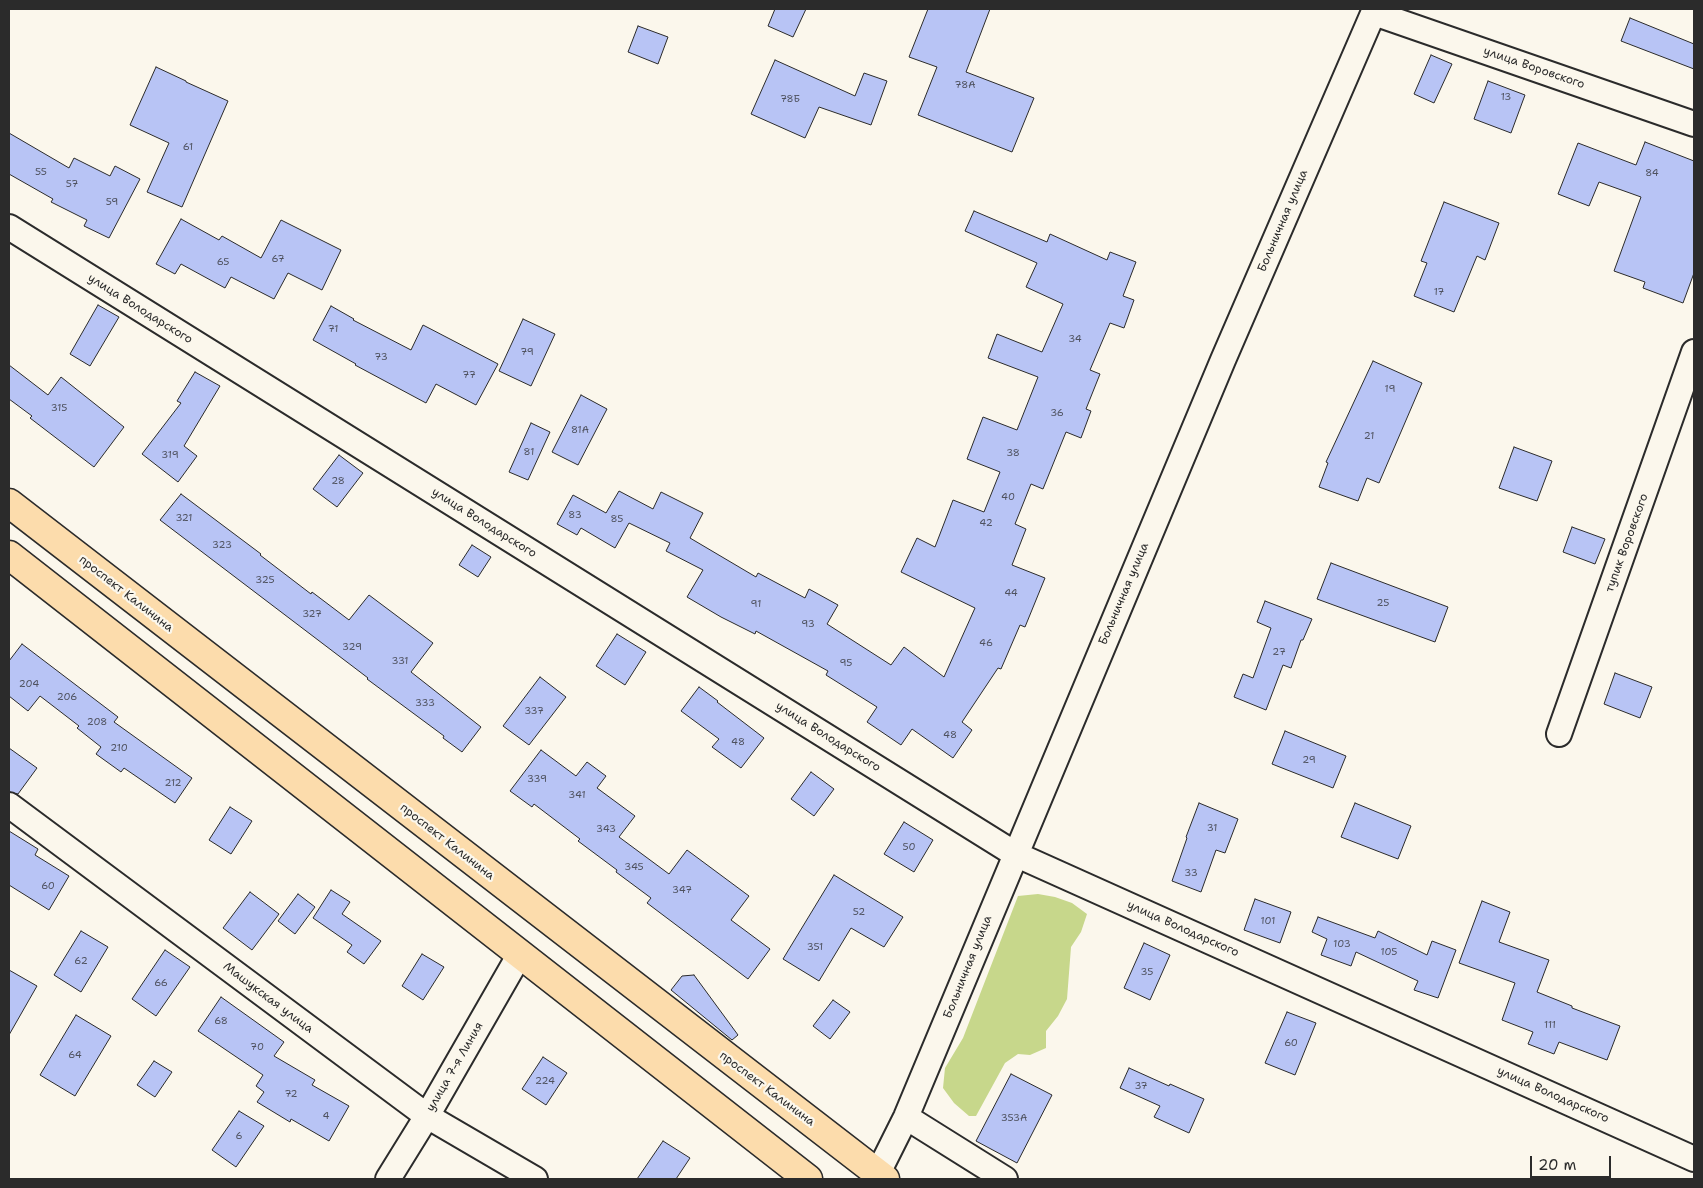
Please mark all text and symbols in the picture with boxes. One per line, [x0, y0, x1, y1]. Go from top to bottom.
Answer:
street label: улица Воровского [1481, 44, 1587, 92]
house number: 78А [955, 79, 975, 91]
house number: 13 [1501, 91, 1511, 103]
house number: 78Б [780, 93, 800, 105]
house number: 61 [183, 141, 193, 153]
house number: 55 [35, 166, 47, 178]
house number: 84 [1645, 167, 1659, 179]
street label: Больничная улица [1255, 168, 1311, 274]
house number: 57 [66, 178, 78, 190]
house number: 59 [106, 196, 118, 208]
house number: 67 [272, 253, 284, 265]
house number: 65 [217, 256, 229, 268]
street label: улица Володарского [85, 271, 195, 347]
house number: 17 [1434, 286, 1444, 298]
house number: 71 [328, 323, 338, 335]
house number: 34 [1068, 333, 1082, 345]
house number: 79 [520, 346, 534, 358]
house number: 73 [374, 351, 388, 363]
house number: 77 [462, 369, 476, 381]
house number: 19 [1385, 383, 1395, 395]
house number: 315 [51, 402, 67, 414]
house number: 36 [1050, 407, 1064, 419]
house number: 81А [571, 424, 589, 436]
house number: 21 [1364, 430, 1374, 442]
house number: 81 [524, 446, 534, 458]
house number: 38 [1006, 447, 1020, 459]
house number: 319 [161, 449, 179, 461]
house number: 28 [331, 475, 345, 487]
street label: улица Володарского [429, 485, 539, 561]
house number: 40 [1001, 491, 1015, 503]
street label: тупик Воровского [1602, 492, 1652, 594]
house number: 83 [568, 509, 582, 521]
house number: 321 [175, 512, 193, 524]
house number: 85 [611, 513, 623, 525]
house number: 42 [979, 517, 993, 529]
house number: 323 [212, 539, 232, 551]
street label: Больничная улица [1096, 541, 1152, 647]
street label: проспект Калинина [76, 553, 176, 635]
house number: 325 [255, 574, 275, 586]
house number: 44 [1004, 587, 1018, 599]
house number: 25 [1377, 597, 1389, 609]
house number: 91 [751, 598, 761, 610]
house number: 327 [302, 608, 322, 620]
house number: 93 [801, 618, 815, 630]
house number: 46 [979, 637, 993, 649]
house number: 329 [342, 641, 362, 653]
house number: 27 [1272, 646, 1286, 658]
house number: 331 [391, 655, 409, 667]
house number: 95 [840, 657, 852, 669]
house number: 204 [19, 678, 39, 690]
house number: 206 [57, 691, 77, 703]
house number: 333 [415, 697, 435, 709]
street label: улица Володарского [773, 699, 883, 775]
house number: 337 [524, 705, 544, 717]
house number: 208 [87, 716, 107, 728]
house number: 48 [943, 729, 957, 741]
house number: 48 [731, 736, 745, 748]
house number: 210 [110, 742, 128, 754]
house number: 29 [1302, 754, 1316, 766]
house number: 339 [527, 773, 547, 785]
house number: 212 [164, 777, 182, 789]
house number: 341 [568, 789, 586, 801]
street label: проспект Калинина [397, 801, 497, 883]
house number: 31 [1207, 822, 1217, 834]
house number: 343 [596, 823, 616, 835]
house number: 50 [902, 841, 916, 853]
house number: 345 [624, 861, 644, 873]
house number: 33 [1184, 867, 1198, 879]
house number: 60 [41, 880, 55, 892]
house number: 347 [672, 884, 692, 896]
street label: улица Володарского [1125, 898, 1241, 960]
house number: 52 [853, 906, 865, 918]
street label: Больничная улица [941, 913, 995, 1021]
house number: 101 [1261, 915, 1275, 927]
house number: 103 [1333, 938, 1351, 950]
house number: 351 [807, 941, 823, 953]
house number: 105 [1381, 946, 1397, 958]
house number: 62 [74, 955, 88, 967]
street label: Машукская улица [220, 959, 316, 1037]
house number: 35 [1141, 966, 1153, 978]
house number: 66 [154, 977, 168, 989]
house number: 68 [214, 1015, 228, 1027]
house number: 111 [1544, 1019, 1556, 1031]
street label: улица 7-я Линия [424, 1020, 486, 1114]
house number: 60 [1284, 1037, 1298, 1049]
house number: 70 [250, 1041, 264, 1053]
street label: проспект Калинина [716, 1048, 818, 1130]
house number: 64 [68, 1049, 82, 1061]
street label: улица Володарского [1495, 1064, 1611, 1126]
house number: 224 [535, 1075, 555, 1087]
house number: 37 [1134, 1080, 1148, 1092]
house number: 72 [284, 1088, 298, 1100]
house number: 4 [323, 1110, 329, 1122]
house number: 353А [1001, 1112, 1027, 1124]
house number: 6 [236, 1130, 242, 1142]
scale bar [1533, 1146, 1614, 1178]
text: 20 m [1538, 1155, 1577, 1175]

